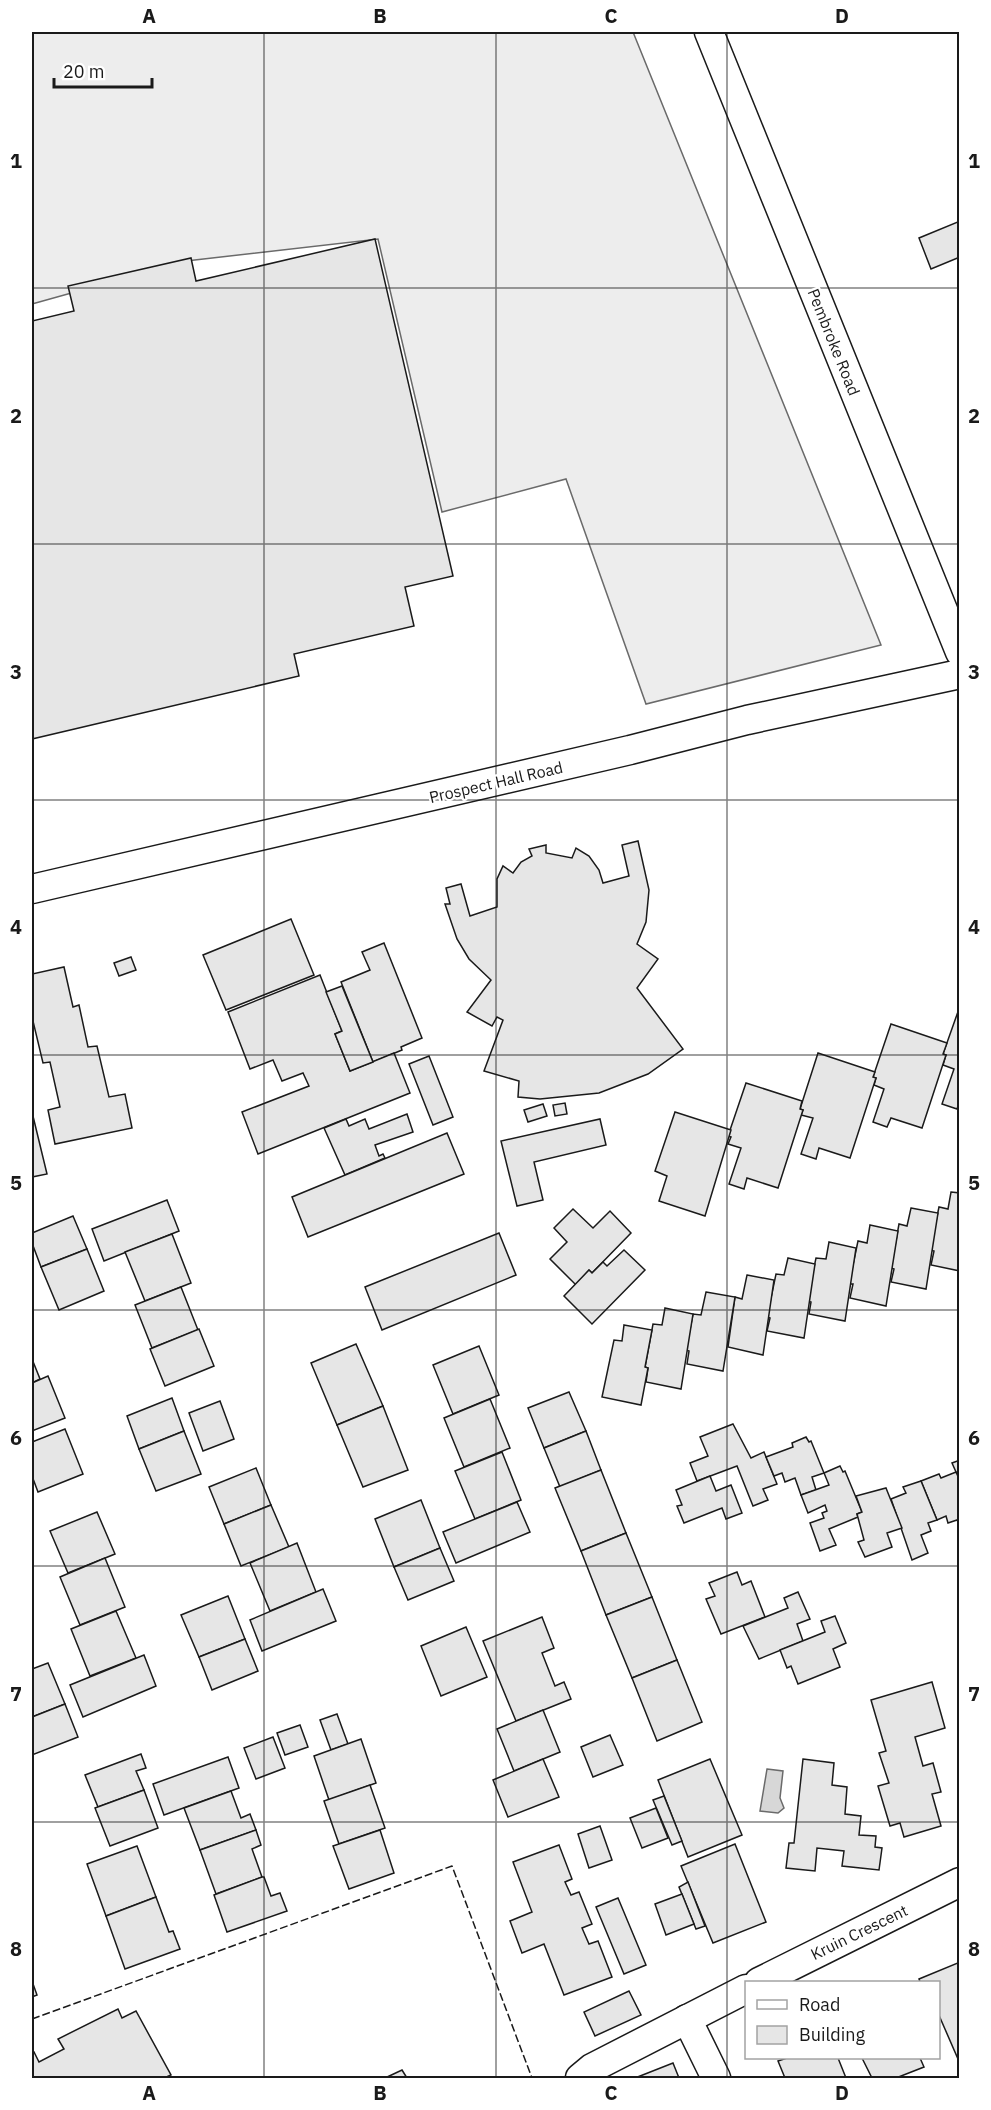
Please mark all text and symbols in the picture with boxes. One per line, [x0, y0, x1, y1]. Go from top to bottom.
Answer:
text: A [142, 2, 156, 29]
text: B [373, 2, 387, 29]
text: C [604, 2, 618, 29]
text: D [835, 2, 849, 29]
scale bar [54, 51, 152, 89]
text: 20 m [63, 60, 105, 83]
text: 1 [10, 147, 22, 174]
text: 1 [968, 147, 980, 174]
street label: Pembroke Road [803, 286, 865, 398]
text: 2 [10, 402, 22, 429]
text: 2 [968, 402, 980, 429]
text: 3 [10, 658, 22, 685]
text: 3 [968, 658, 980, 685]
street label: Prospect Hall Road [427, 757, 565, 807]
text: 4 [10, 913, 22, 940]
text: 4 [968, 913, 980, 940]
text: 5 [10, 1169, 22, 1196]
text: 5 [968, 1169, 980, 1196]
text: 6 [10, 1424, 22, 1451]
text: 6 [968, 1424, 980, 1451]
text: 7 [10, 1680, 22, 1707]
text: 7 [968, 1680, 980, 1707]
street label: Kruin Crescent [807, 1900, 911, 1964]
text: 8 [10, 1935, 22, 1962]
text: 8 [968, 1935, 980, 1962]
legend [745, 1981, 940, 2059]
text: Road [799, 1993, 840, 2016]
text: Building [799, 2023, 866, 2046]
text: A [142, 2079, 156, 2106]
text: B [373, 2079, 387, 2106]
text: C [604, 2079, 618, 2106]
text: D [835, 2079, 849, 2106]

